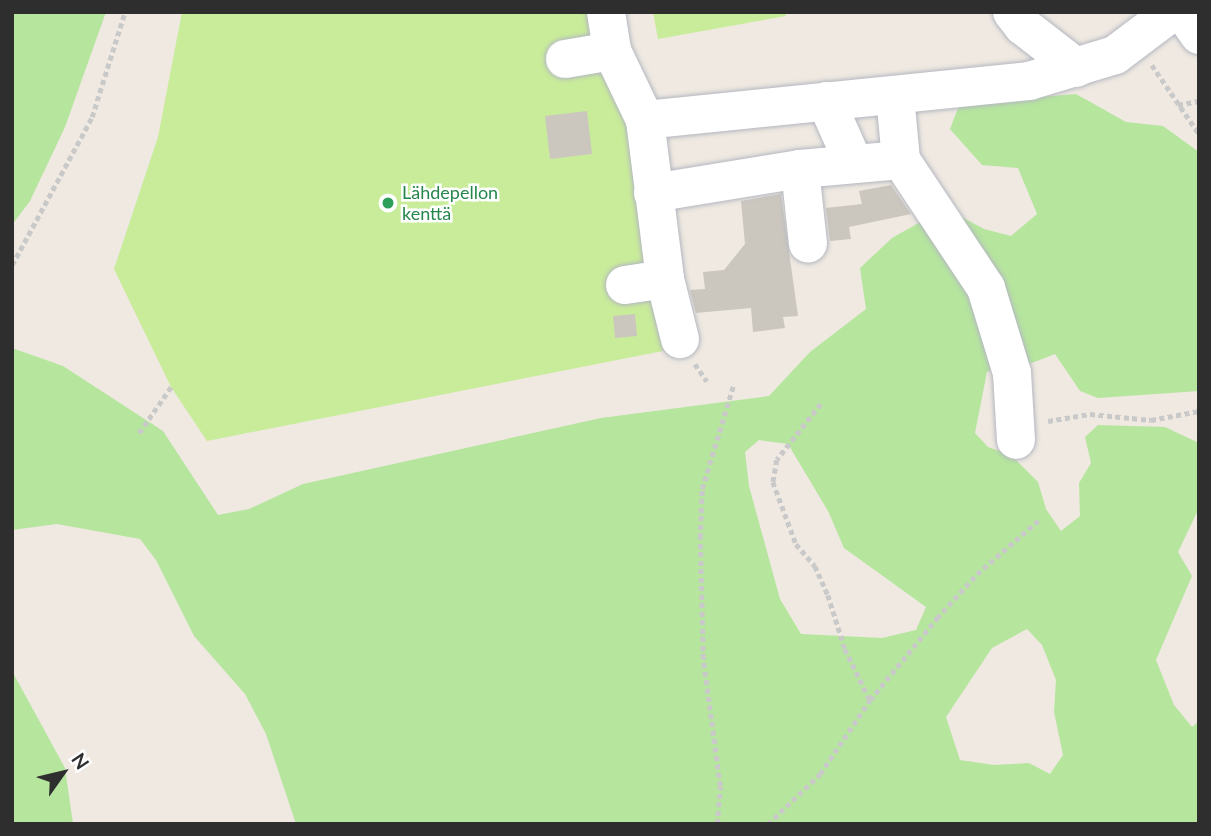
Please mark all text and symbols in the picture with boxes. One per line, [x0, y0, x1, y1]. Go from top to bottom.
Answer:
place label: Lähdepellon kenttä [402, 182, 498, 224]
marker: Lähdepellon kenttä [380, 195, 396, 211]
north arrow [28, 738, 98, 808]
text: N [67, 748, 94, 773]

